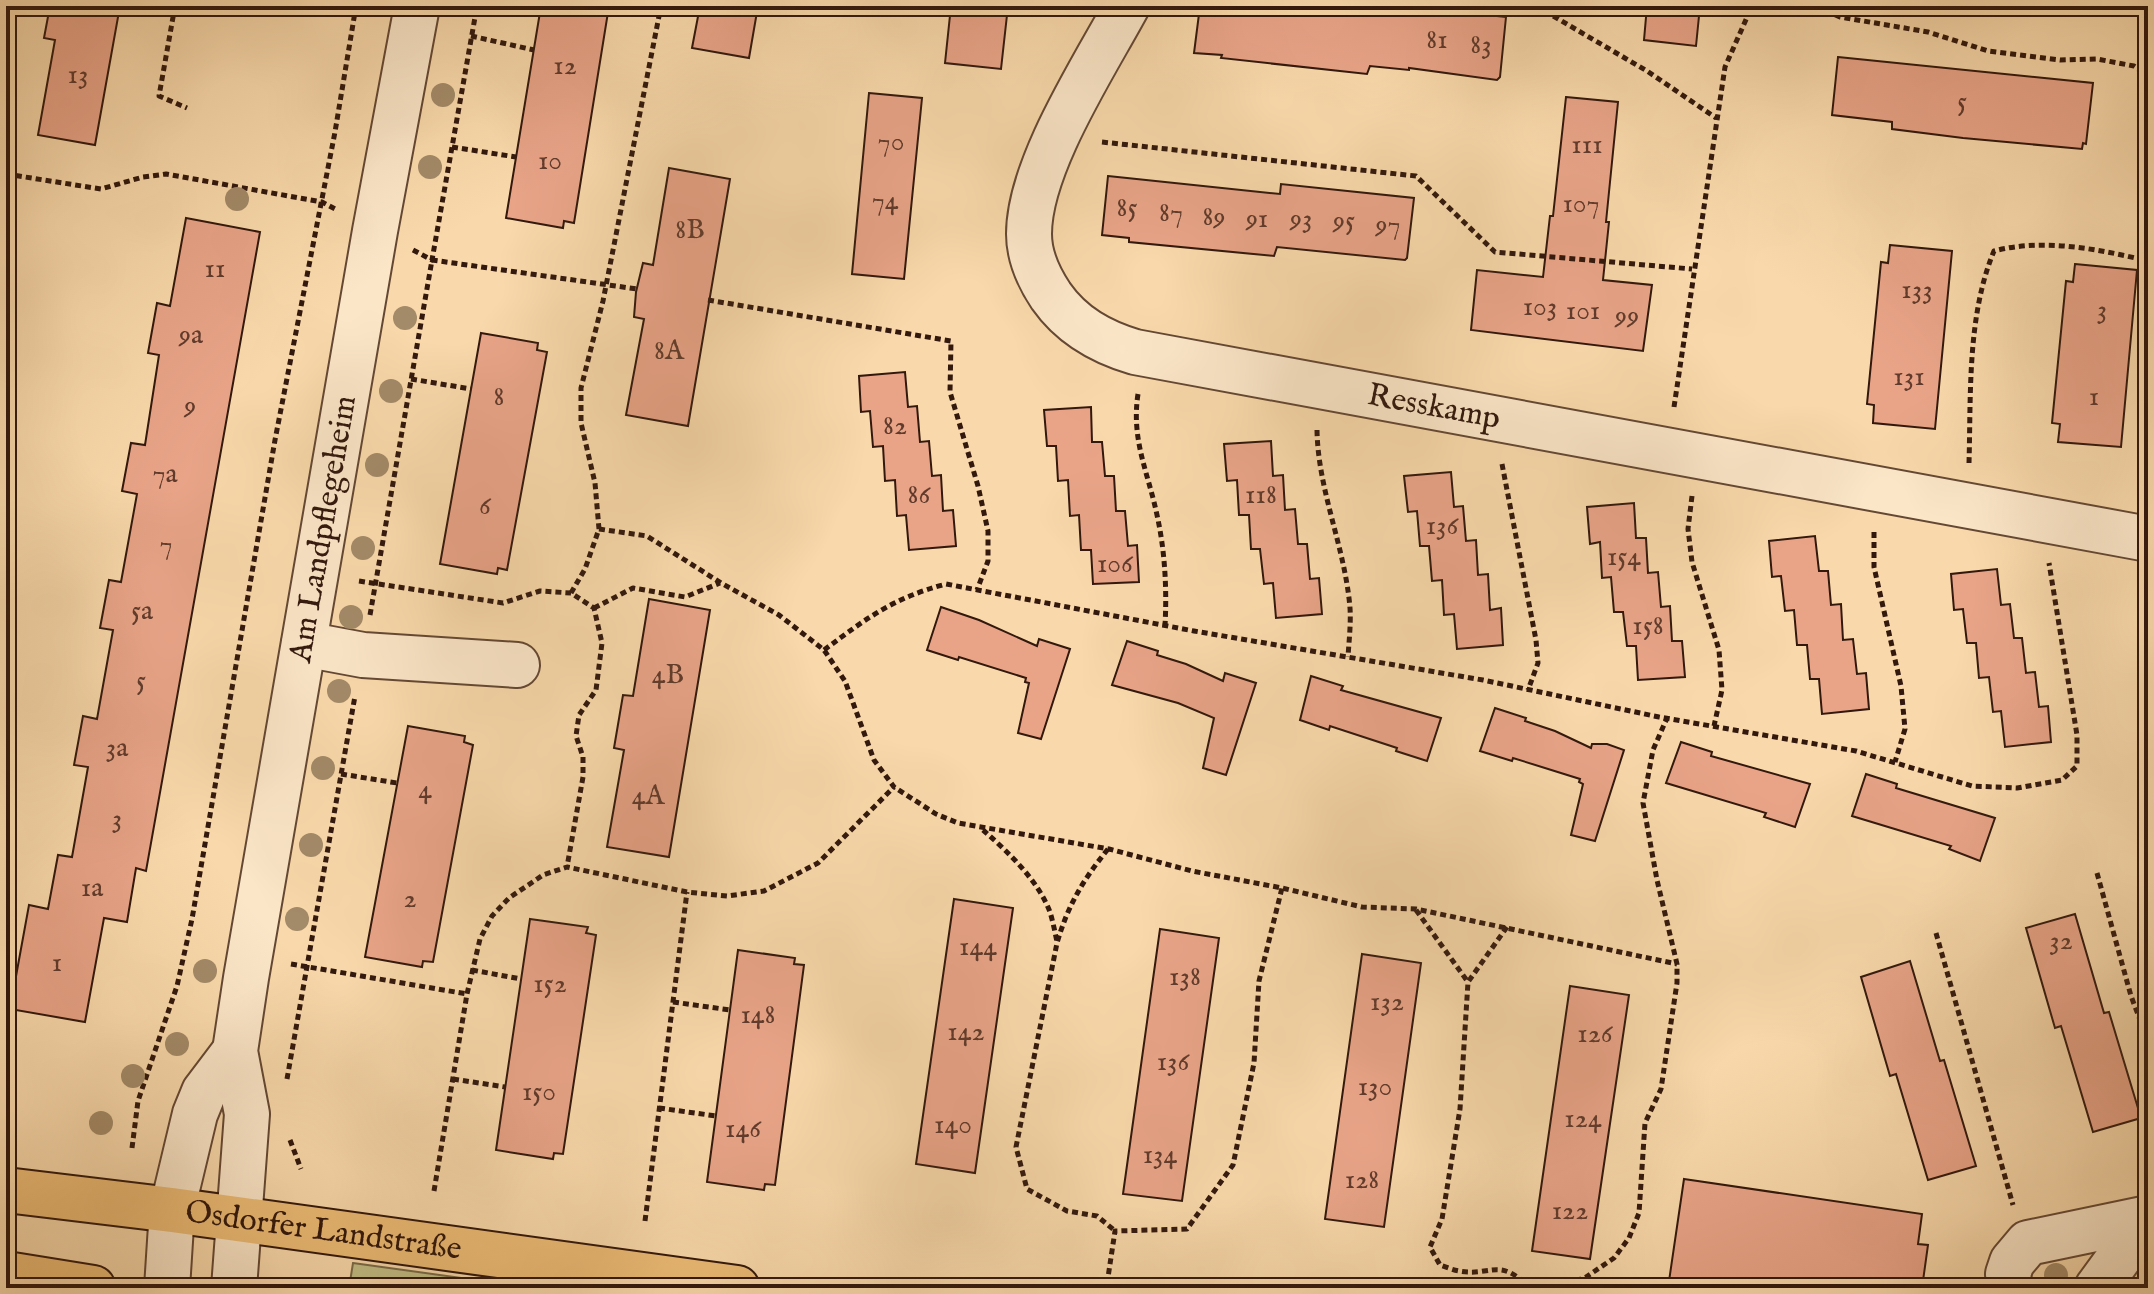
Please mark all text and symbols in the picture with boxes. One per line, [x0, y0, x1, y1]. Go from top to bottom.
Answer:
house number: 81 [1426, 23, 1448, 58]
house number: 83 [1470, 28, 1492, 63]
house number: 12 [553, 49, 577, 84]
house number: 13 [68, 58, 88, 93]
house number: 5 [1957, 85, 1967, 120]
house number: 70 [878, 125, 904, 160]
house number: 111 [1571, 128, 1603, 163]
house number: 10 [538, 144, 562, 179]
house number: 74 [872, 184, 899, 219]
house number: 107 [1562, 187, 1600, 222]
house number: 85 [1116, 191, 1138, 226]
house number: 87 [1159, 196, 1183, 231]
house number: 89 [1202, 200, 1226, 235]
house number: 91 [1245, 202, 1268, 237]
house number: 93 [1289, 202, 1312, 237]
house number: 95 [1332, 204, 1355, 239]
house number: 97 [1374, 208, 1401, 243]
house number: 8B [675, 213, 705, 248]
house number: 11 [205, 252, 225, 287]
house number: 133 [1901, 273, 1933, 308]
house number: 103 [1523, 290, 1557, 325]
house number: 3 [2097, 293, 2107, 328]
house number: 101 [1566, 294, 1600, 329]
house number: 99 [1614, 299, 1639, 334]
house number: 9a [178, 318, 204, 353]
house number: 8A [654, 334, 685, 369]
house number: 131 [1893, 360, 1925, 395]
street label: Resskamp [1364, 375, 1504, 440]
house number: 8 [494, 380, 504, 415]
house number: 1 [2089, 380, 2099, 415]
house number: 9 [183, 389, 196, 424]
street label: Am Landpflegeheim [280, 392, 367, 667]
house number: 82 [883, 409, 907, 444]
house number: 7a [152, 457, 178, 492]
house number: 86 [908, 478, 932, 513]
house number: 118 [1245, 478, 1277, 513]
house number: 6 [479, 489, 492, 524]
house number: 136 [1426, 509, 1460, 544]
house number: 7 [159, 528, 173, 563]
house number: 154 [1607, 540, 1641, 575]
house number: 106 [1097, 547, 1134, 582]
house number: 5a [131, 594, 154, 629]
house number: 158 [1632, 609, 1664, 644]
house number: 4B [652, 658, 684, 693]
house number: 5 [136, 664, 146, 699]
house number: 3a [106, 731, 129, 766]
house number: 4 [418, 773, 432, 808]
house number: 4A [632, 779, 665, 814]
house number: 3 [112, 802, 122, 837]
house number: 1a [81, 871, 104, 906]
house number: 2 [403, 882, 417, 917]
house number: 32 [2049, 924, 2073, 959]
house number: 144 [959, 930, 997, 965]
house number: 1 [52, 946, 62, 981]
house number: 138 [1169, 960, 1201, 995]
house number: 152 [533, 967, 567, 1002]
house number: 132 [1370, 985, 1404, 1020]
house number: 148 [740, 998, 776, 1033]
house number: 142 [947, 1015, 985, 1050]
house number: 126 [1577, 1017, 1614, 1052]
house number: 136 [1157, 1045, 1191, 1080]
house number: 130 [1358, 1070, 1392, 1105]
house number: 150 [522, 1075, 556, 1110]
house number: 124 [1564, 1102, 1602, 1137]
house number: 140 [934, 1108, 972, 1143]
house number: 146 [725, 1112, 762, 1147]
house number: 134 [1143, 1138, 1178, 1173]
house number: 128 [1345, 1163, 1379, 1198]
street label: Osdorfer Landstraße [183, 1192, 464, 1270]
house number: 122 [1552, 1194, 1588, 1229]

